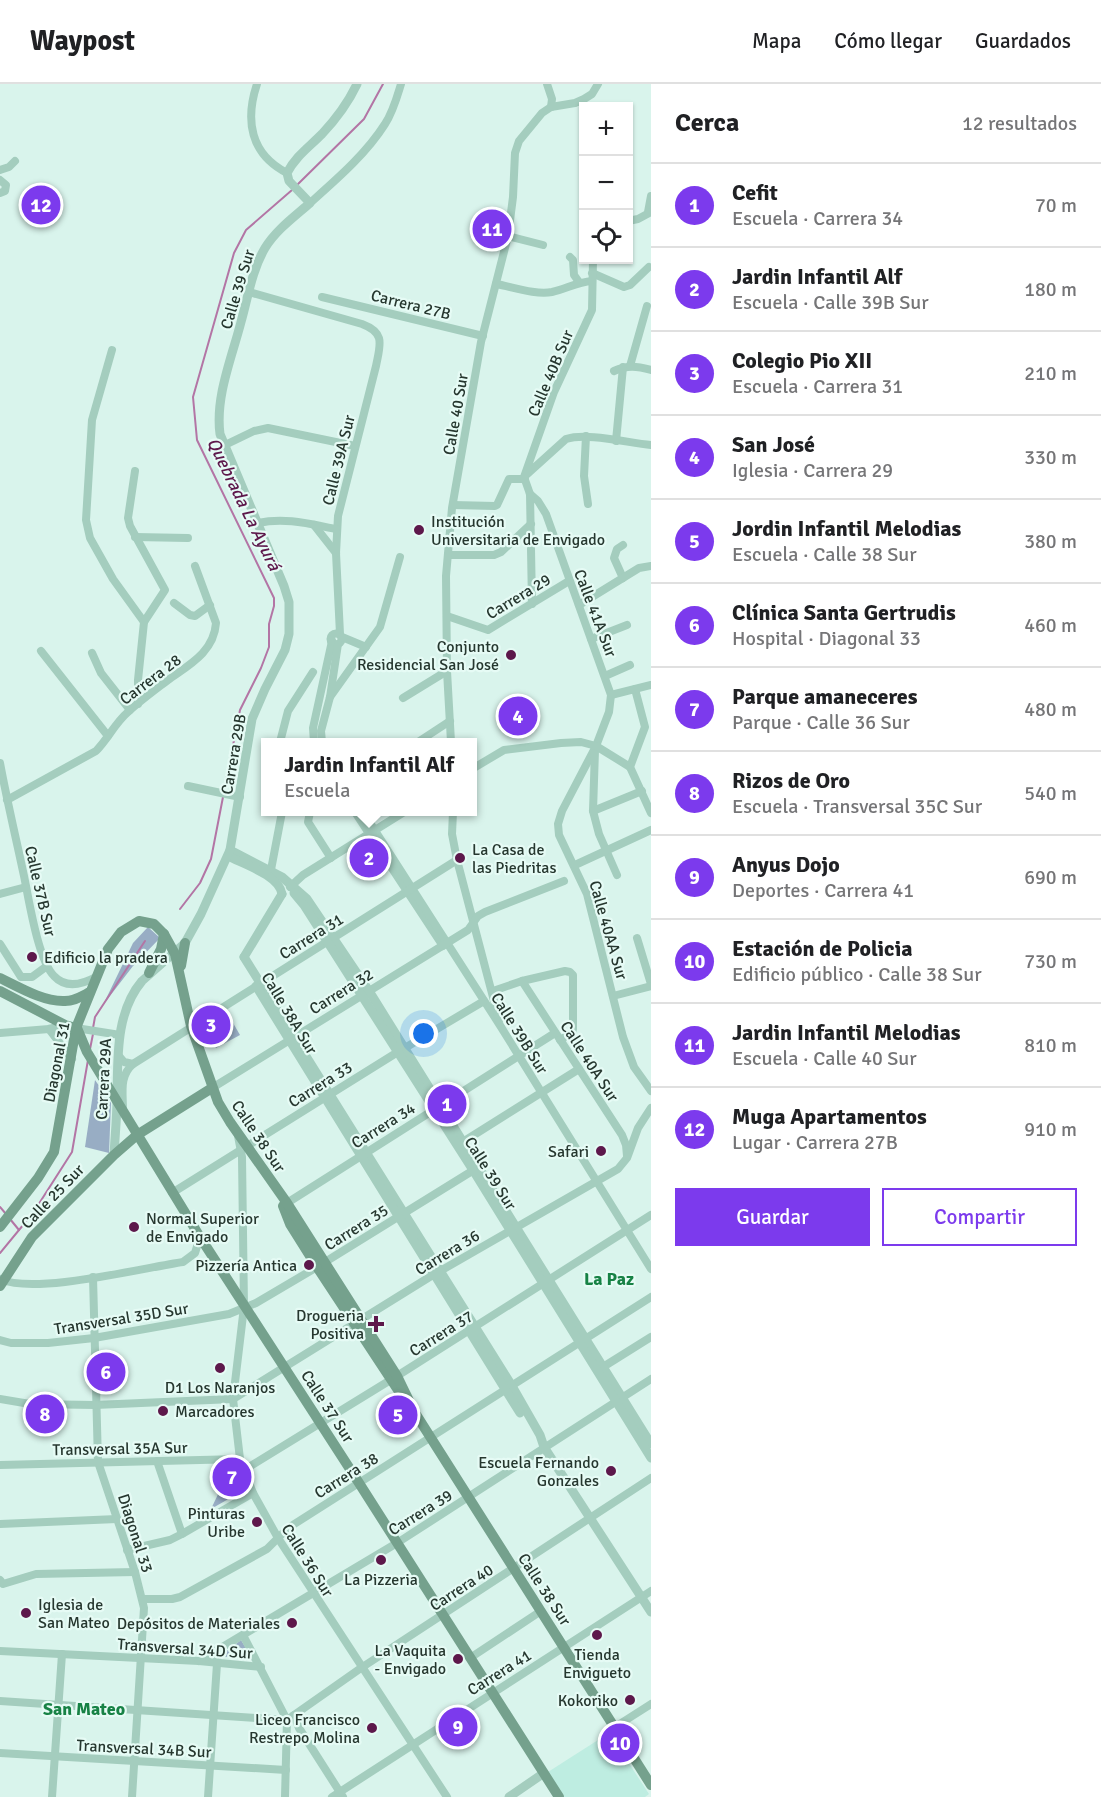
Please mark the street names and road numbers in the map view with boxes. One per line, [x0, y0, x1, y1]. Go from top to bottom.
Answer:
street label: Calle 39 Sur [216, 247, 260, 332]
street label: Carrera 27B [369, 285, 453, 325]
street label: Calle 40B Sur [524, 327, 578, 420]
street label: Calle 40 Sur [439, 372, 473, 457]
street label: Calle 39A Sur [318, 413, 360, 507]
street label: Calle 41A Sur [569, 567, 621, 660]
street label: Carrera 29 [483, 570, 554, 624]
street label: Carrera 28 [116, 650, 185, 709]
street label: Carrera 29B [217, 712, 251, 796]
street label: Calle 37B Sur [20, 844, 60, 939]
street label: Calle 40AA Sur [584, 878, 632, 982]
street label: Carrera 31 [276, 909, 347, 964]
street label: Carrera 32 [306, 964, 377, 1019]
street label: Calle 38A Sur [257, 969, 322, 1058]
street label: Calle 39B Sur [486, 989, 552, 1078]
street label: Calle 40A Sur [556, 1017, 623, 1106]
street label: Diagonal 31 [39, 1020, 75, 1104]
street label: Carrera 29A [92, 1038, 116, 1120]
street label: Carrera 33 [285, 1057, 356, 1112]
street label: Calle 38 Sur [227, 1097, 290, 1176]
street label: Carrera 34 [348, 1098, 420, 1153]
street label: Calle 39 Sur [460, 1133, 521, 1214]
street label: Calle 25 Sur [17, 1160, 89, 1233]
street label: Carrera 35 [321, 1200, 392, 1255]
street label: Carrera 36 [412, 1226, 483, 1280]
street label: Transversal 35D Sur [53, 1298, 190, 1339]
street label: Carrera 37 [406, 1306, 477, 1361]
street label: Calle 37 Sur [296, 1366, 358, 1447]
street label: Transversal 35A Sur [52, 1438, 188, 1460]
street label: Carrera 38 [311, 1448, 382, 1503]
street label: Carrera 39 [385, 1485, 456, 1540]
street label: Diagonal 33 [113, 1491, 157, 1575]
street label: Calle 36 Sur [277, 1520, 338, 1601]
street label: Calle 38 Sur [513, 1549, 575, 1630]
street label: Carrera 40 [426, 1560, 497, 1616]
street label: Transversal 34D Sur [117, 1634, 253, 1664]
street label: Carrera 41 [464, 1645, 535, 1700]
street label: Transversal 34B Sur [76, 1735, 212, 1763]

